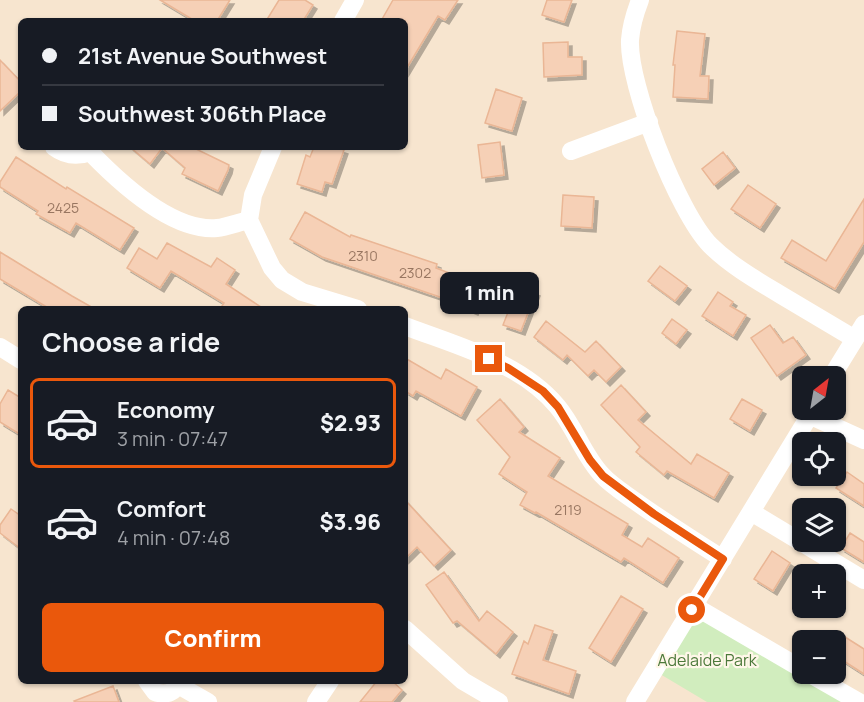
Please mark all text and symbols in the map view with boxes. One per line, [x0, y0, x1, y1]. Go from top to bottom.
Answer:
text: 21st Avenue Southwest [78, 41, 327, 71]
text: Southwest 306th Place [78, 99, 327, 129]
house number: 2425 [47, 198, 79, 217]
house number: 2310 [348, 246, 378, 265]
house number: 2302 [399, 263, 431, 282]
callout: 1 min [440, 272, 538, 314]
text: 1 min [464, 279, 515, 306]
text: Choose a ride [42, 323, 220, 360]
route end [475, 345, 502, 372]
north arrow [792, 366, 846, 420]
map controls [792, 366, 846, 684]
text: Economy [117, 395, 215, 425]
icon: car [45, 396, 99, 450]
text: $2.93 [320, 408, 381, 438]
text: 3 min · 07:47 [117, 425, 228, 452]
button: locate [792, 432, 846, 486]
text: Comfort [117, 494, 206, 524]
icon: car [45, 495, 99, 549]
button: layers [792, 498, 846, 552]
house number: 2119 [554, 500, 582, 519]
text: $3.96 [319, 507, 381, 537]
text: 4 min · 07:48 [117, 524, 230, 551]
button: + [792, 564, 846, 618]
route start [678, 596, 705, 623]
button: Confirm [42, 603, 384, 672]
button: − [792, 630, 846, 684]
park label: Adelaide Park [657, 649, 758, 671]

